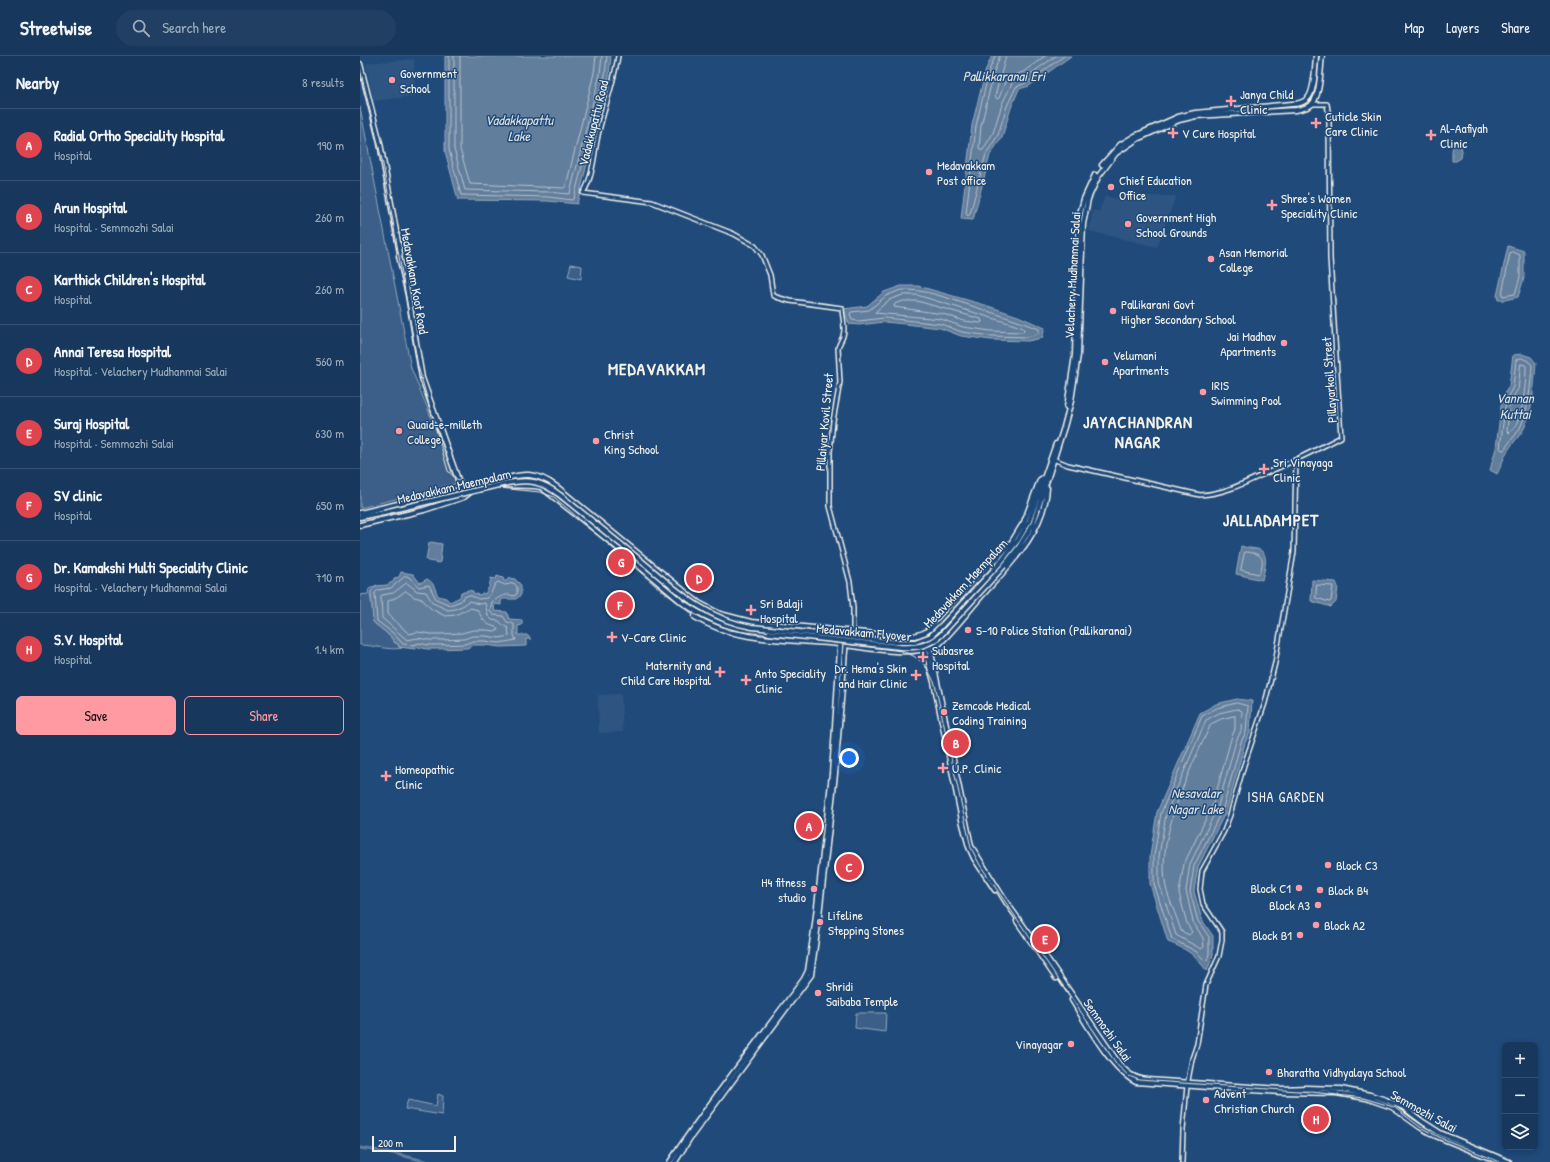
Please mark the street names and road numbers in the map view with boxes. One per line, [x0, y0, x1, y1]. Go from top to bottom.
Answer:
street label: Vadakkupattu Road [574, 78, 612, 168]
street label: Velachery Mudhanmai Salai [1060, 211, 1084, 339]
street label: Medavakkam Koot Road [397, 227, 433, 335]
street label: Pillayarkoil Street [1317, 336, 1341, 423]
street label: Pillaiyar Kovil Street [811, 372, 837, 472]
street label: Medavakkam Maempalam [395, 464, 513, 508]
street label: Medavakkam Maempalam [919, 534, 1011, 632]
street label: Medavakkam Flyover [816, 619, 912, 645]
street label: Semmozhi Salai [1080, 995, 1136, 1065]
street label: Semmozhi Salai [1387, 1085, 1461, 1137]

